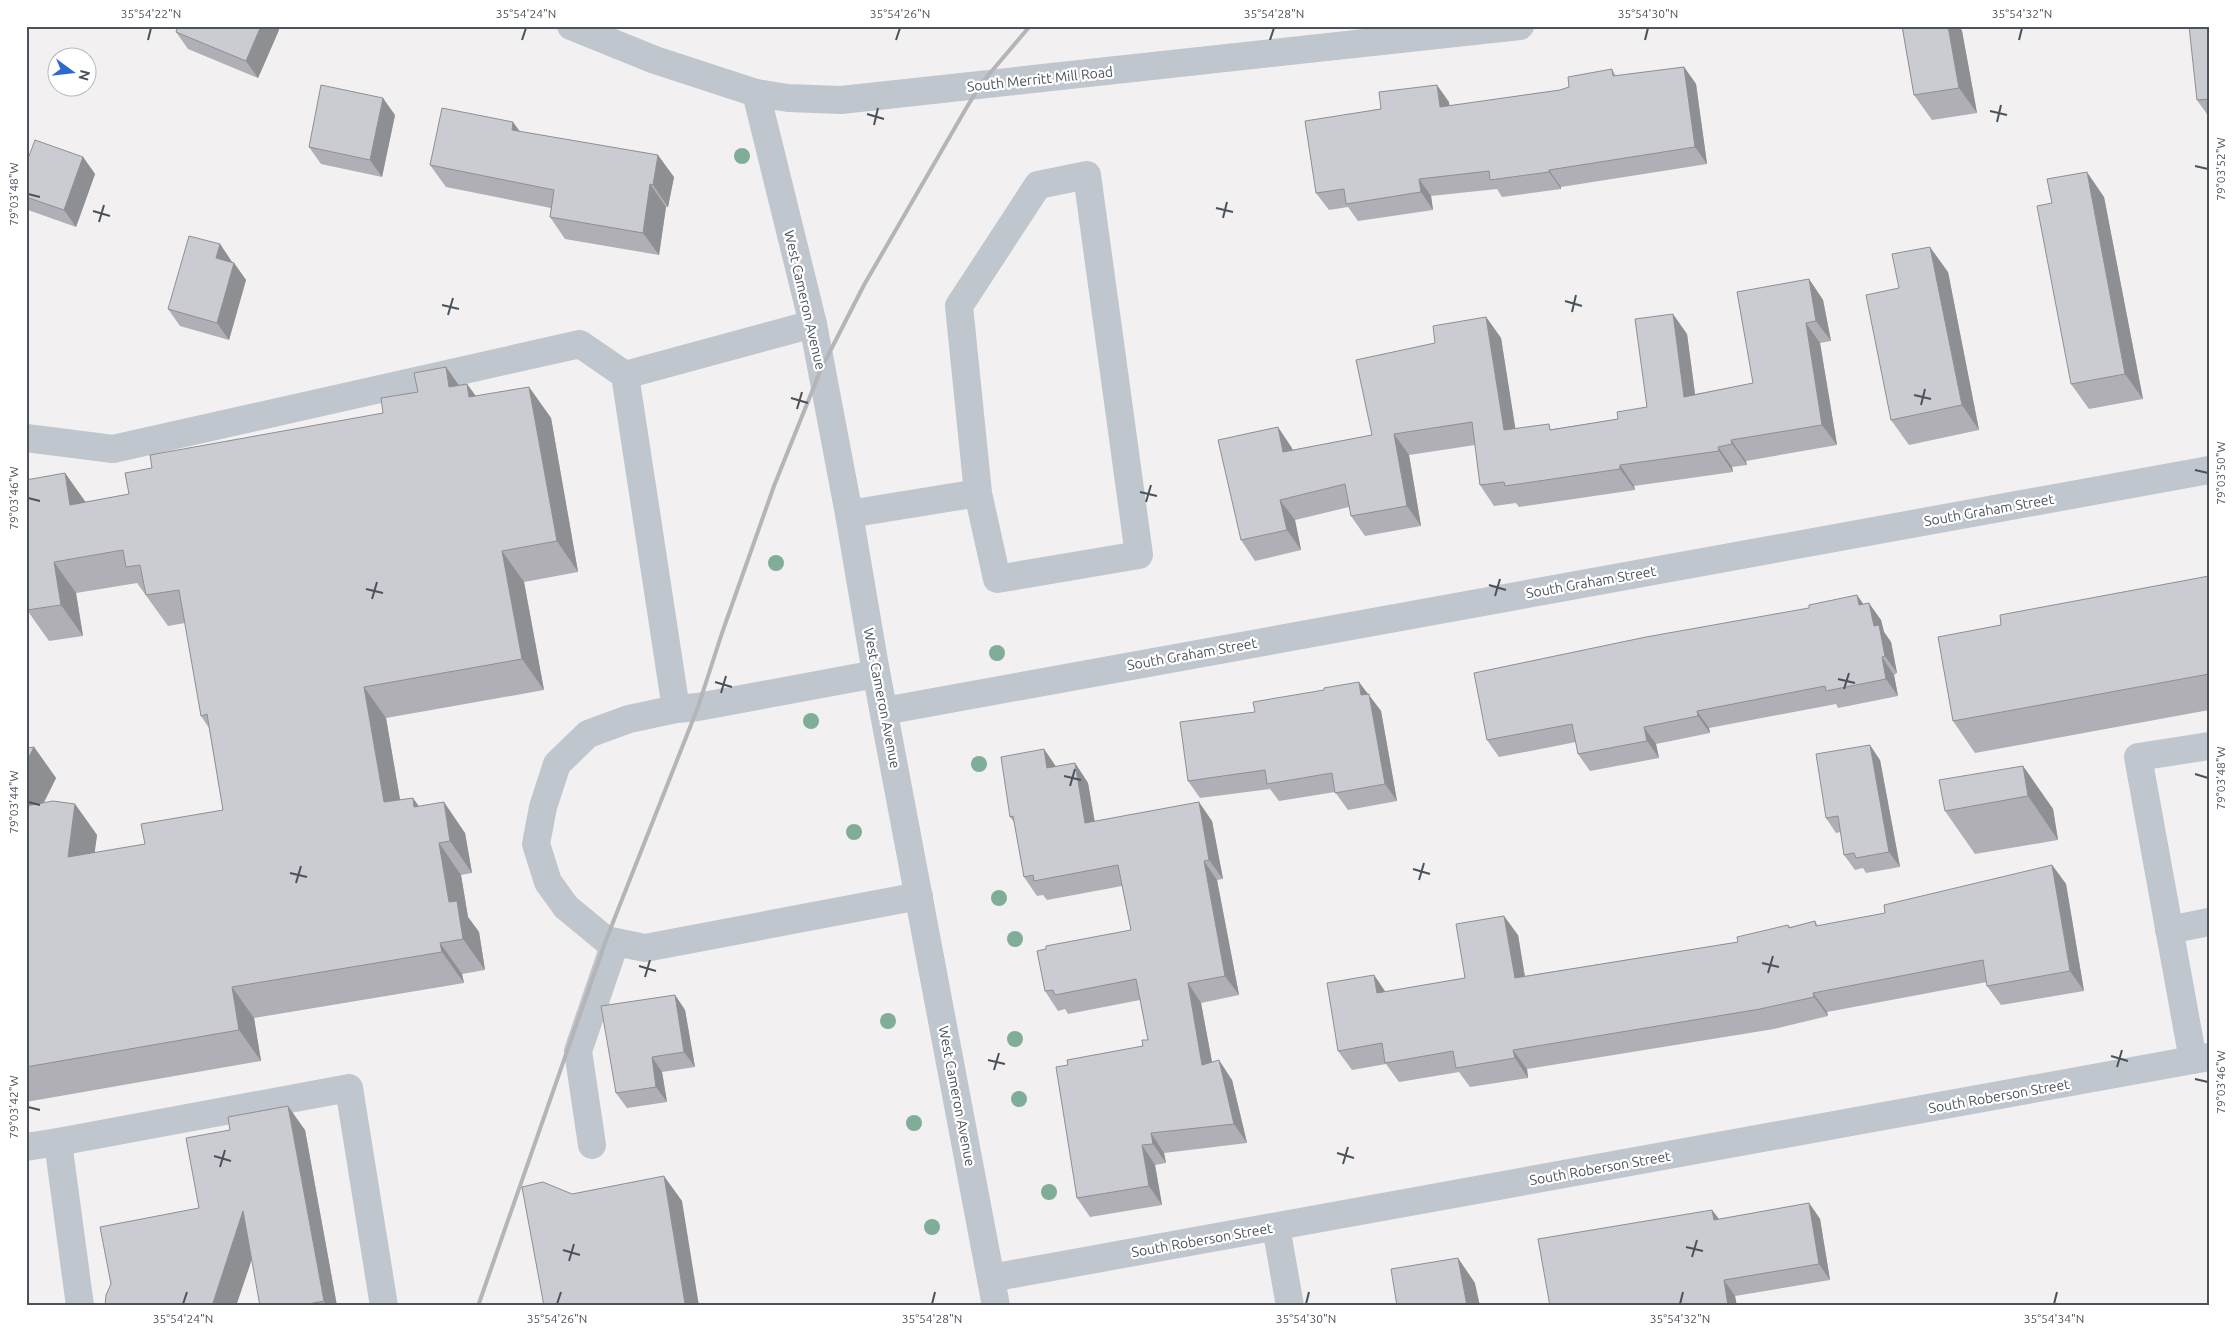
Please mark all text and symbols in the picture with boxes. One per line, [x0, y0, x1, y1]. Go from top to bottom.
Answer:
text: 35°54'22"N [121, 7, 181, 20]
text: 35°54'24"N [496, 7, 556, 20]
text: 35°54'26"N [870, 7, 930, 20]
text: 35°54'28"N [1244, 7, 1304, 20]
text: 35°54'30"N [1618, 7, 1678, 20]
text: 35°54'32"N [1992, 7, 2052, 20]
north arrow [48, 48, 98, 98]
street label: South Merritt Mill Road [966, 63, 1114, 95]
text: N [75, 68, 94, 82]
text: 79°03'52"W [2214, 137, 2227, 201]
text: 79°03'48"W [7, 162, 20, 226]
street label: West Cameron Avenue [781, 229, 829, 371]
text: 79°03'50"W [2214, 441, 2227, 505]
text: 79°03'46"W [7, 466, 20, 530]
street label: South Graham Street [1923, 491, 2056, 529]
street label: South Graham Street [1525, 563, 1658, 601]
street label: West Cameron Avenue [861, 626, 903, 770]
street label: South Graham Street [1126, 635, 1259, 673]
text: 79°03'48"W [2214, 746, 2227, 810]
text: 79°03'44"W [7, 770, 20, 834]
street label: West Cameron Avenue [936, 1024, 978, 1168]
text: 79°03'46"W [2214, 1050, 2227, 1114]
text: 79°03'42"W [7, 1075, 20, 1139]
street label: South Roberson Street [1927, 1076, 2071, 1116]
street label: South Roberson Street [1528, 1148, 1672, 1188]
street label: South Roberson Street [1130, 1220, 1274, 1260]
text: 35°54'24"N [153, 1312, 213, 1325]
text: 35°54'26"N [527, 1312, 587, 1325]
text: 35°54'28"N [902, 1312, 962, 1325]
text: 35°54'30"N [1276, 1312, 1336, 1325]
text: 35°54'32"N [1650, 1312, 1710, 1325]
text: 35°54'34"N [2024, 1312, 2084, 1325]

